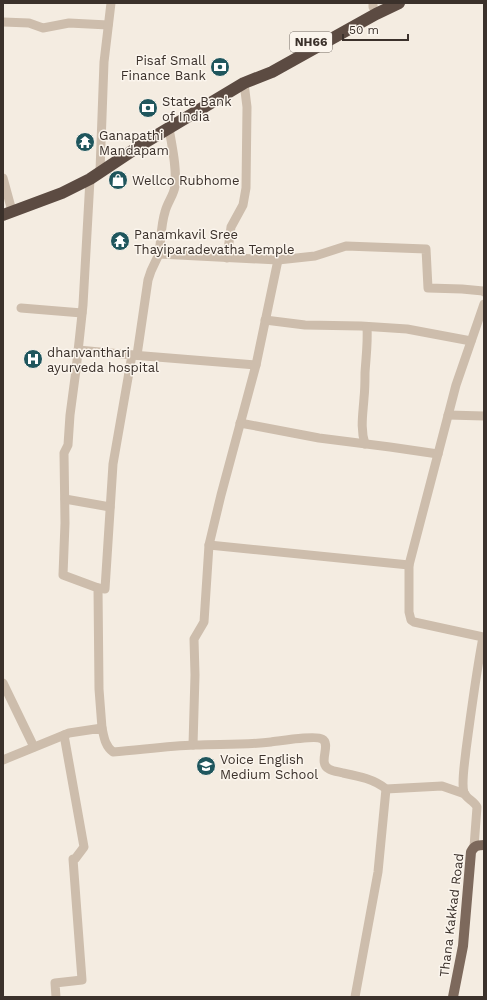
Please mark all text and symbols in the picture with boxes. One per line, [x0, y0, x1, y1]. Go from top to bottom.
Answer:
scale bar [343, 16, 408, 42]
text: 50 m [349, 23, 379, 37]
road number: NH66 [290, 32, 332, 52]
place label: Pisaf Small Finance Bank [121, 53, 207, 83]
bank icon: Pisaf Small Finance Bank [209, 56, 231, 78]
place label: State Bank of India [162, 94, 232, 124]
bank icon: State Bank of India [137, 97, 159, 119]
place label: Ganapathi Mandapam [99, 128, 169, 158]
temple icon: Ganapathi Mandapam [74, 131, 96, 153]
shop icon: Wellco Rubhome [107, 169, 129, 191]
place label: Wellco Rubhome [132, 173, 239, 188]
place label: Panamkavil Sree Thayiparadevatha Temple [134, 227, 295, 257]
temple icon: Panamkavil Sree Thayiparadevatha Temple [109, 230, 131, 252]
place label: dhanvanthari ayurveda hospital [47, 345, 159, 375]
hospital icon: dhanvanthari ayurveda hospital [22, 348, 44, 370]
place label: Voice English Medium School [220, 752, 318, 782]
school or university icon: Voice English Medium School [195, 755, 217, 777]
street label: Thana Kakkad Road [436, 852, 467, 978]

